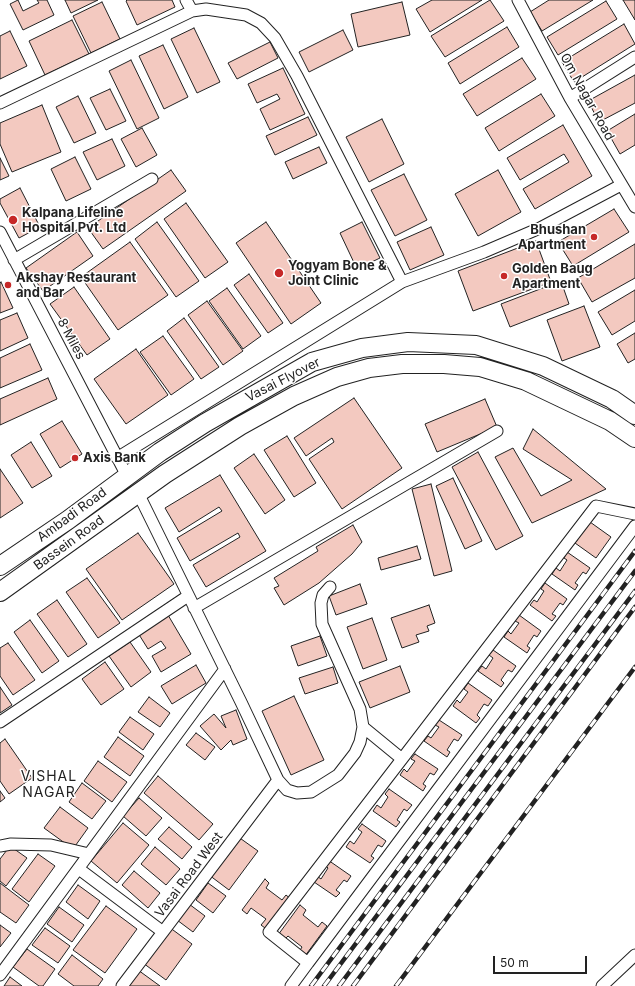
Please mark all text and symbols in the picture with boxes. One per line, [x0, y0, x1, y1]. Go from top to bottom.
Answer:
street label: Om Nagar Road [557, 51, 617, 143]
place label: Kalpana Lifeline Hospital Pvt. Ltd [22, 205, 126, 236]
marker: Kalpana Lifeline Hospital Pvt. Ltd [7, 214, 19, 226]
place label: Bhushan Apartment [518, 222, 586, 253]
marker: Bhushan Apartment [589, 232, 599, 242]
place label: Yogyam Bone & Joint Clinic [288, 258, 387, 289]
place label: Golden Baug Apartment [512, 261, 593, 292]
marker: Yogyam Bone & Joint Clinic [273, 267, 285, 279]
place label: Akshay Restaurant and Bar [16, 270, 136, 301]
marker: Golden Baug Apartment [499, 271, 509, 281]
marker: Akshay Restaurant and Bar [3, 280, 13, 290]
street label: 8 Miles [54, 316, 88, 362]
street label: Vasai Flyover [243, 355, 323, 405]
place label: Axis Bank [83, 450, 146, 466]
marker: Axis Bank [70, 453, 80, 463]
street label: Ambadi Road [34, 485, 110, 545]
street label: Bassein Road [31, 512, 107, 574]
district label: VISHAL NAGAR [21, 769, 77, 802]
street label: Vasai Road West [152, 829, 226, 921]
scale bar [495, 948, 589, 974]
text: 50 m [500, 955, 529, 970]

